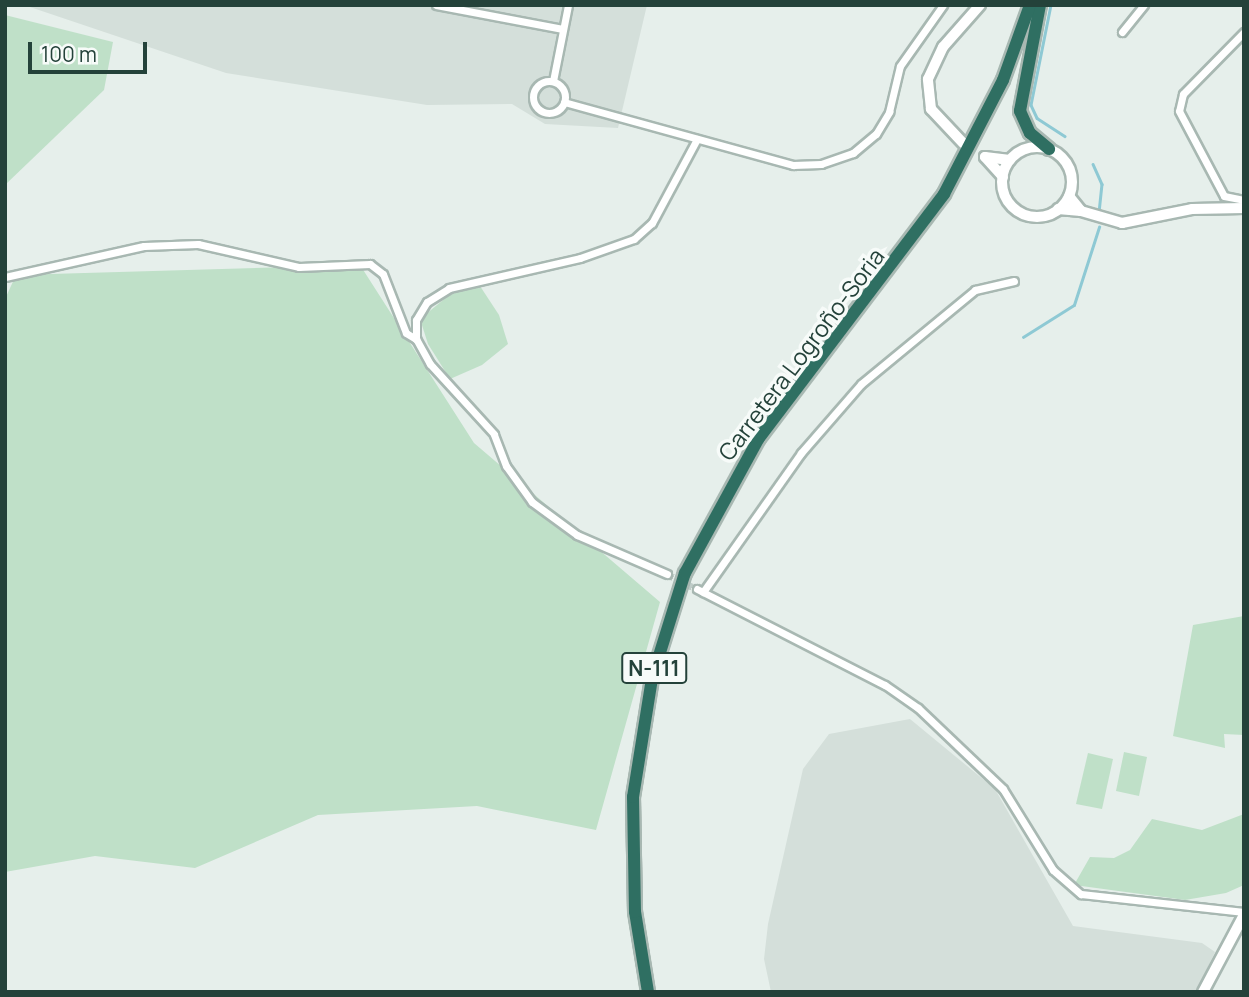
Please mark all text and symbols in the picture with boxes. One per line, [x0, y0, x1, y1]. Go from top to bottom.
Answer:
scale bar [32, 28, 150, 72]
text: 100 m [41, 40, 97, 68]
street label: Carretera Logroño-Soria [712, 243, 890, 465]
road number: N-111 [621, 650, 687, 686]

